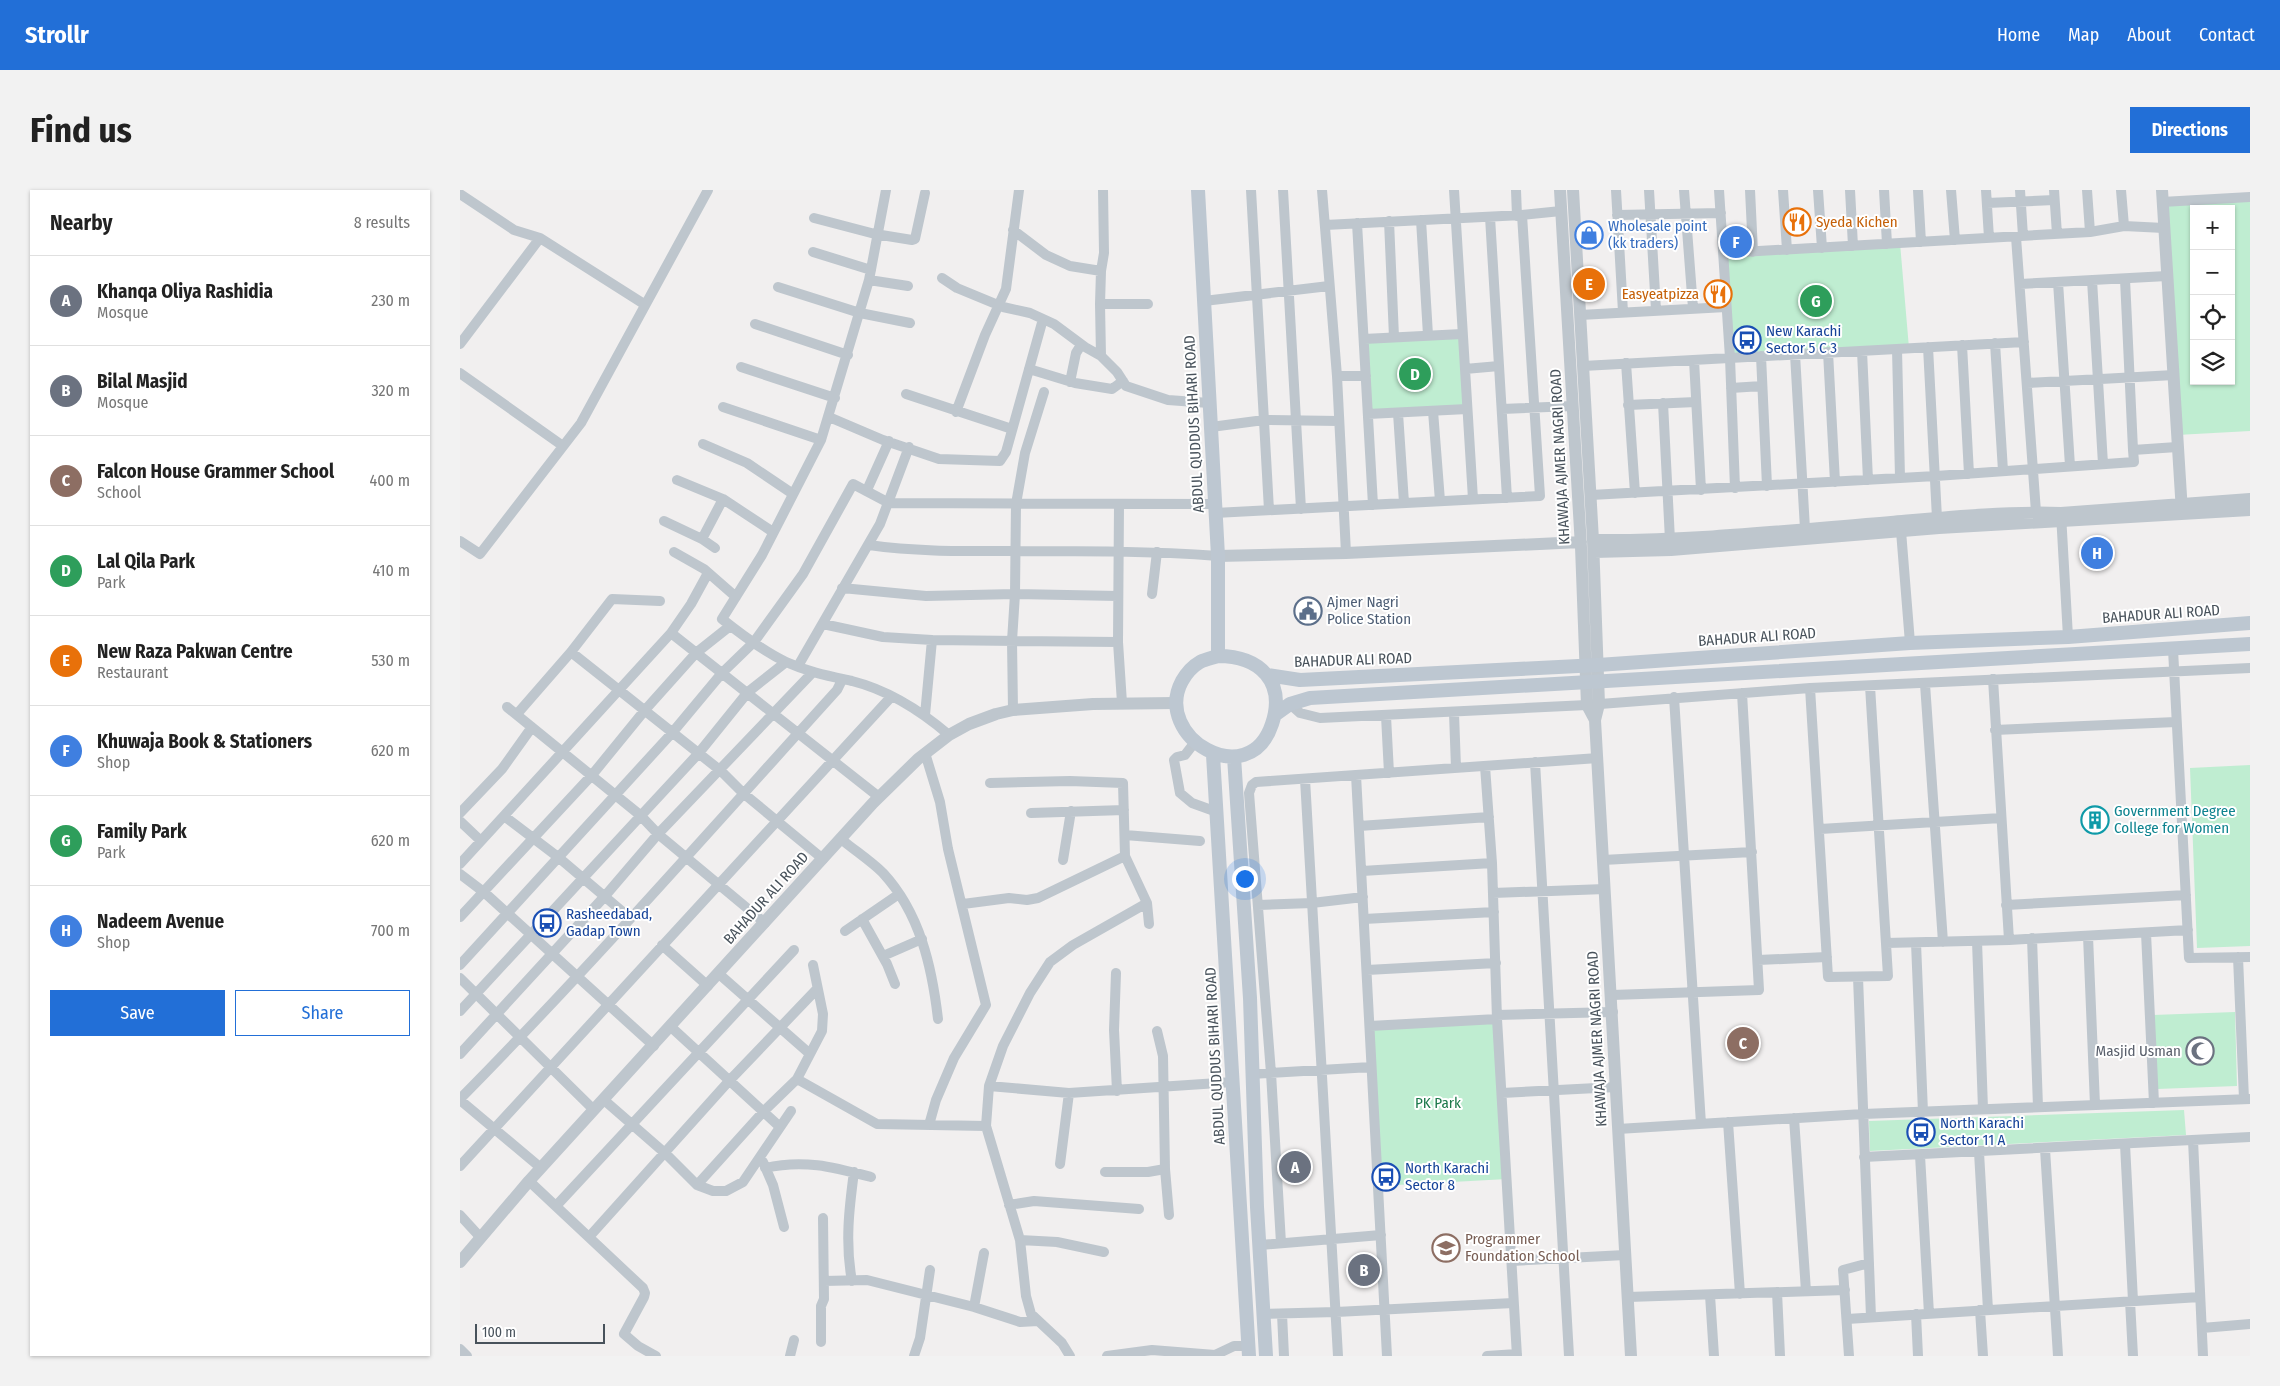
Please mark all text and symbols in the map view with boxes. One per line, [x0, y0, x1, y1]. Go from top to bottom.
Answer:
text: Strollr [25, 21, 89, 49]
text: Home [1997, 24, 2040, 46]
text: Map [2068, 24, 2099, 46]
text: About [2127, 24, 2171, 46]
text: Contact [2199, 24, 2255, 46]
button: Directions [2130, 107, 2250, 153]
text: Find us [30, 109, 132, 151]
map controls [2190, 205, 2235, 385]
button: + [2190, 205, 2235, 250]
restaurant icon: Syeda Kichen [1782, 207, 1812, 237]
text: Nearby [50, 210, 112, 236]
text: 8 results [354, 213, 410, 232]
place label: Syeda Kichen [1816, 213, 1898, 231]
place label: Wholesale point (kk traders) [1608, 217, 1707, 252]
shop icon: Wholesale point (kk traders) [1574, 220, 1604, 250]
pin: F [1720, 223, 1752, 261]
button: − [2190, 250, 2235, 295]
pin: E [1573, 265, 1605, 303]
restaurant icon: Easyeatpizza [1703, 279, 1733, 309]
text: Khanqa Oliya Rashidia [97, 280, 273, 303]
pin: G [1800, 282, 1832, 320]
place label: Easyeatpizza [1622, 285, 1699, 303]
text: A [62, 291, 70, 310]
text: 230 m [371, 291, 410, 310]
button: locate [2190, 295, 2235, 340]
text: Mosque [97, 303, 148, 322]
place label: New Karachi Sector 5 C 3 [1766, 322, 1841, 357]
bus stop icon: New Karachi Sector 5 C 3 [1732, 325, 1762, 355]
street label: ABDUL QUDDUS BIHARI ROAD [1180, 335, 1208, 513]
button: layers [2190, 340, 2235, 385]
pin: D [1399, 355, 1431, 393]
street label: KHAWAJA AJMER NAGRI ROAD [1546, 369, 1574, 545]
text: Bilal Masjid [97, 370, 188, 393]
text: B [62, 381, 70, 400]
text: 320 m [371, 381, 410, 400]
text: Mosque [97, 393, 148, 412]
text: Falcon House Grammer School [97, 460, 334, 483]
text: C [62, 471, 70, 490]
text: 400 m [370, 471, 410, 490]
text: School [97, 483, 141, 502]
pin: H [2081, 534, 2113, 572]
text: Lal Qila Park [97, 550, 195, 573]
text: D [61, 561, 71, 580]
text: 410 m [372, 561, 410, 580]
text: Park [97, 573, 125, 592]
place label: Ajmer Nagri Police Station [1327, 593, 1411, 628]
public building icon: Ajmer Nagri Police Station [1293, 596, 1323, 626]
street label: BAHADUR ALI ROAD [2101, 601, 2221, 627]
street label: BAHADUR ALI ROAD [1697, 624, 1817, 650]
text: New Raza Pakwan Centre [97, 640, 293, 663]
street label: BAHADUR ALI ROAD [1294, 649, 1412, 671]
text: E [62, 651, 70, 670]
text: 530 m [371, 651, 410, 670]
text: Restaurant [97, 663, 168, 682]
text: Khuwaja Book & Stationers [97, 730, 312, 753]
text: F [62, 741, 70, 760]
text: 620 m [371, 741, 410, 760]
text: Shop [97, 753, 130, 772]
place label: Government Degree College for Women [2114, 802, 2236, 837]
building icon: Government Degree College for Women [2080, 805, 2110, 835]
text: Family Park [97, 820, 187, 843]
text: G [61, 831, 71, 850]
text: 620 m [371, 831, 410, 850]
text: Park [97, 843, 125, 862]
street label: BAHADUR ALI ROAD [720, 848, 812, 948]
your location [1232, 866, 1258, 892]
place label: Rasheedabad, Gadap Town [566, 905, 652, 940]
bus stop icon: Rasheedabad, Gadap Town [532, 908, 562, 938]
text: Nadeem Avenue [97, 910, 224, 933]
text: H [61, 921, 71, 940]
text: 700 m [371, 921, 410, 940]
text: Shop [97, 933, 130, 952]
street label: KHAWAJA AJMER NAGRI ROAD [1583, 951, 1611, 1127]
street label: ABDUL QUDDUS BIHARI ROAD [1201, 967, 1229, 1145]
button: Save [50, 990, 225, 1036]
button: Share [235, 990, 410, 1036]
pin: C [1727, 1024, 1759, 1062]
mosque icon: Masjid Usman [2185, 1036, 2215, 1066]
place label: Masjid Usman [2096, 1042, 2181, 1060]
park label: PK Park [1415, 1094, 1461, 1112]
place label: North Karachi Sector 11 A [1940, 1114, 2024, 1149]
bus stop icon: North Karachi Sector 11 A [1906, 1117, 1936, 1147]
pin: A [1279, 1148, 1311, 1186]
place label: North Karachi Sector 8 [1405, 1159, 1489, 1194]
bus stop icon: North Karachi Sector 8 [1371, 1162, 1401, 1192]
place label: Programmer Foundation School [1465, 1230, 1580, 1265]
school or university icon: Programmer Foundation School [1431, 1233, 1461, 1263]
pin: B [1348, 1251, 1380, 1289]
scale bar [475, 1321, 605, 1344]
text: 100 m [482, 1324, 516, 1341]

